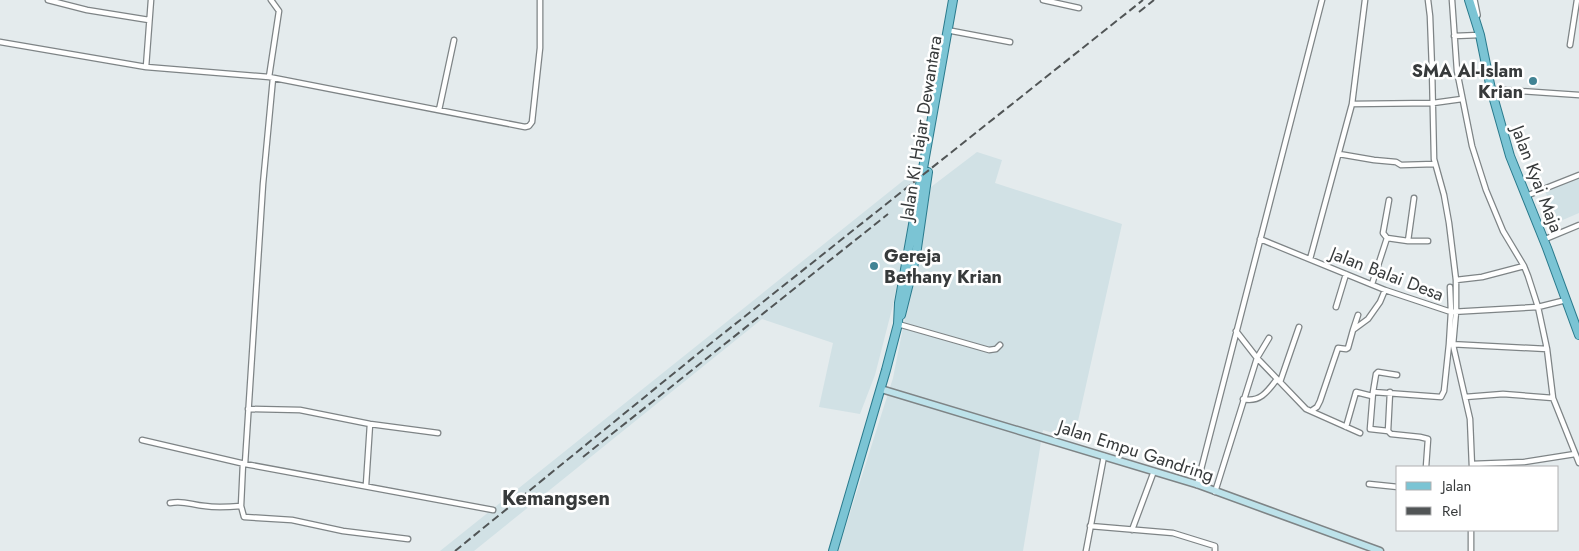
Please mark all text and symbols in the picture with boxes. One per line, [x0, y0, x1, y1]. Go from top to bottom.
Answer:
street label: Jalan Ki Hajar Dewantara [893, 34, 948, 224]
place label: SMA Al-Islam Krian [1412, 58, 1523, 105]
marker: SMA Al-Islam Krian [1527, 75, 1539, 87]
street label: Jalan Kyai Maja [1504, 120, 1569, 236]
street label: Jalan Balai Desa [1325, 240, 1448, 308]
place label: Gereja Bethany Krian [884, 243, 1002, 290]
marker: Gereja Bethany Krian [868, 260, 880, 272]
street label: Jalan Empu Gandring [1053, 413, 1217, 488]
legend [1396, 466, 1559, 531]
text: Jalan [1440, 475, 1471, 497]
district label: Kemangsen [502, 484, 610, 513]
text: Rel [1442, 500, 1462, 522]

